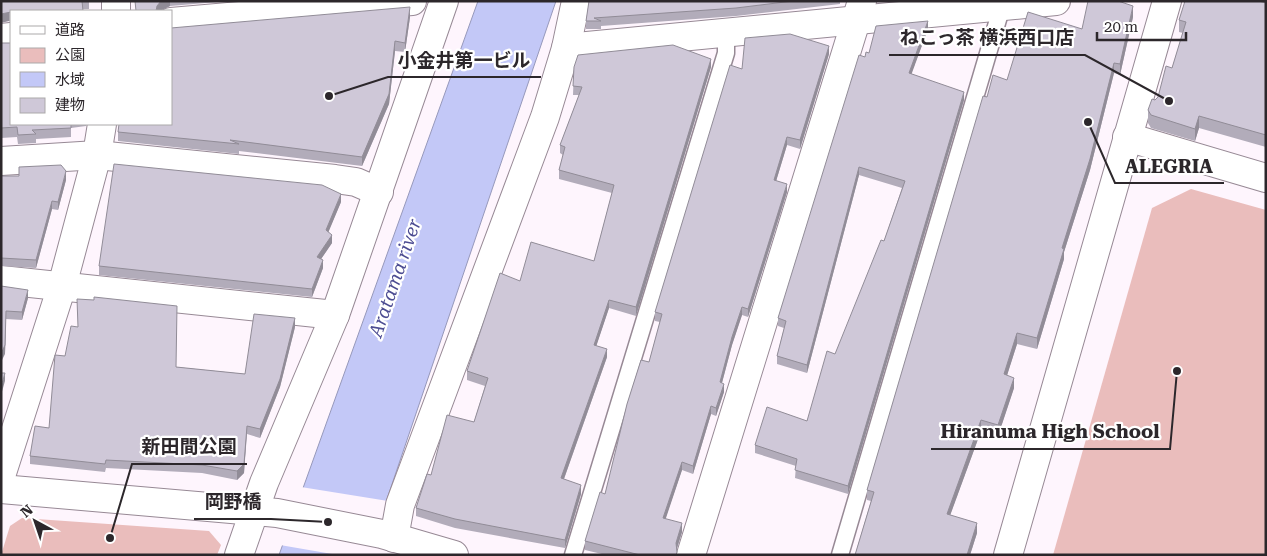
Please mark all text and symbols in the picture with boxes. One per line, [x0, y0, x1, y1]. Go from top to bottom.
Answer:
legend [10, 10, 172, 125]
scale bar [1097, 10, 1186, 42]
text: 20 m [1104, 18, 1139, 36]
text: 道路 [55, 21, 85, 39]
callout: ねこっ茶 横浜西口店 [889, 21, 1085, 55]
text: ねこっ茶 横浜西口店 [900, 26, 1074, 49]
callout: 小金井第一ビル [388, 43, 541, 77]
text: 公園 [55, 46, 85, 64]
text: 小金井第一ビル [397, 49, 531, 72]
text: 水域 [55, 71, 85, 89]
text: 建物 [55, 96, 85, 114]
callout: ALEGRIA [1115, 149, 1224, 183]
text: ALEGRIA [1125, 155, 1213, 178]
water label: Aratama river [364, 216, 426, 341]
callout: Hiranuma High School [931, 415, 1170, 449]
text: Hiranuma High School [940, 420, 1160, 443]
callout: 新田間公園 [132, 430, 247, 464]
text: 新田間公園 [141, 435, 237, 458]
callout: 岡野橋 [194, 485, 271, 519]
text: 岡野橋 [204, 490, 262, 513]
north arrow [10, 496, 60, 546]
text: N [17, 501, 36, 521]

